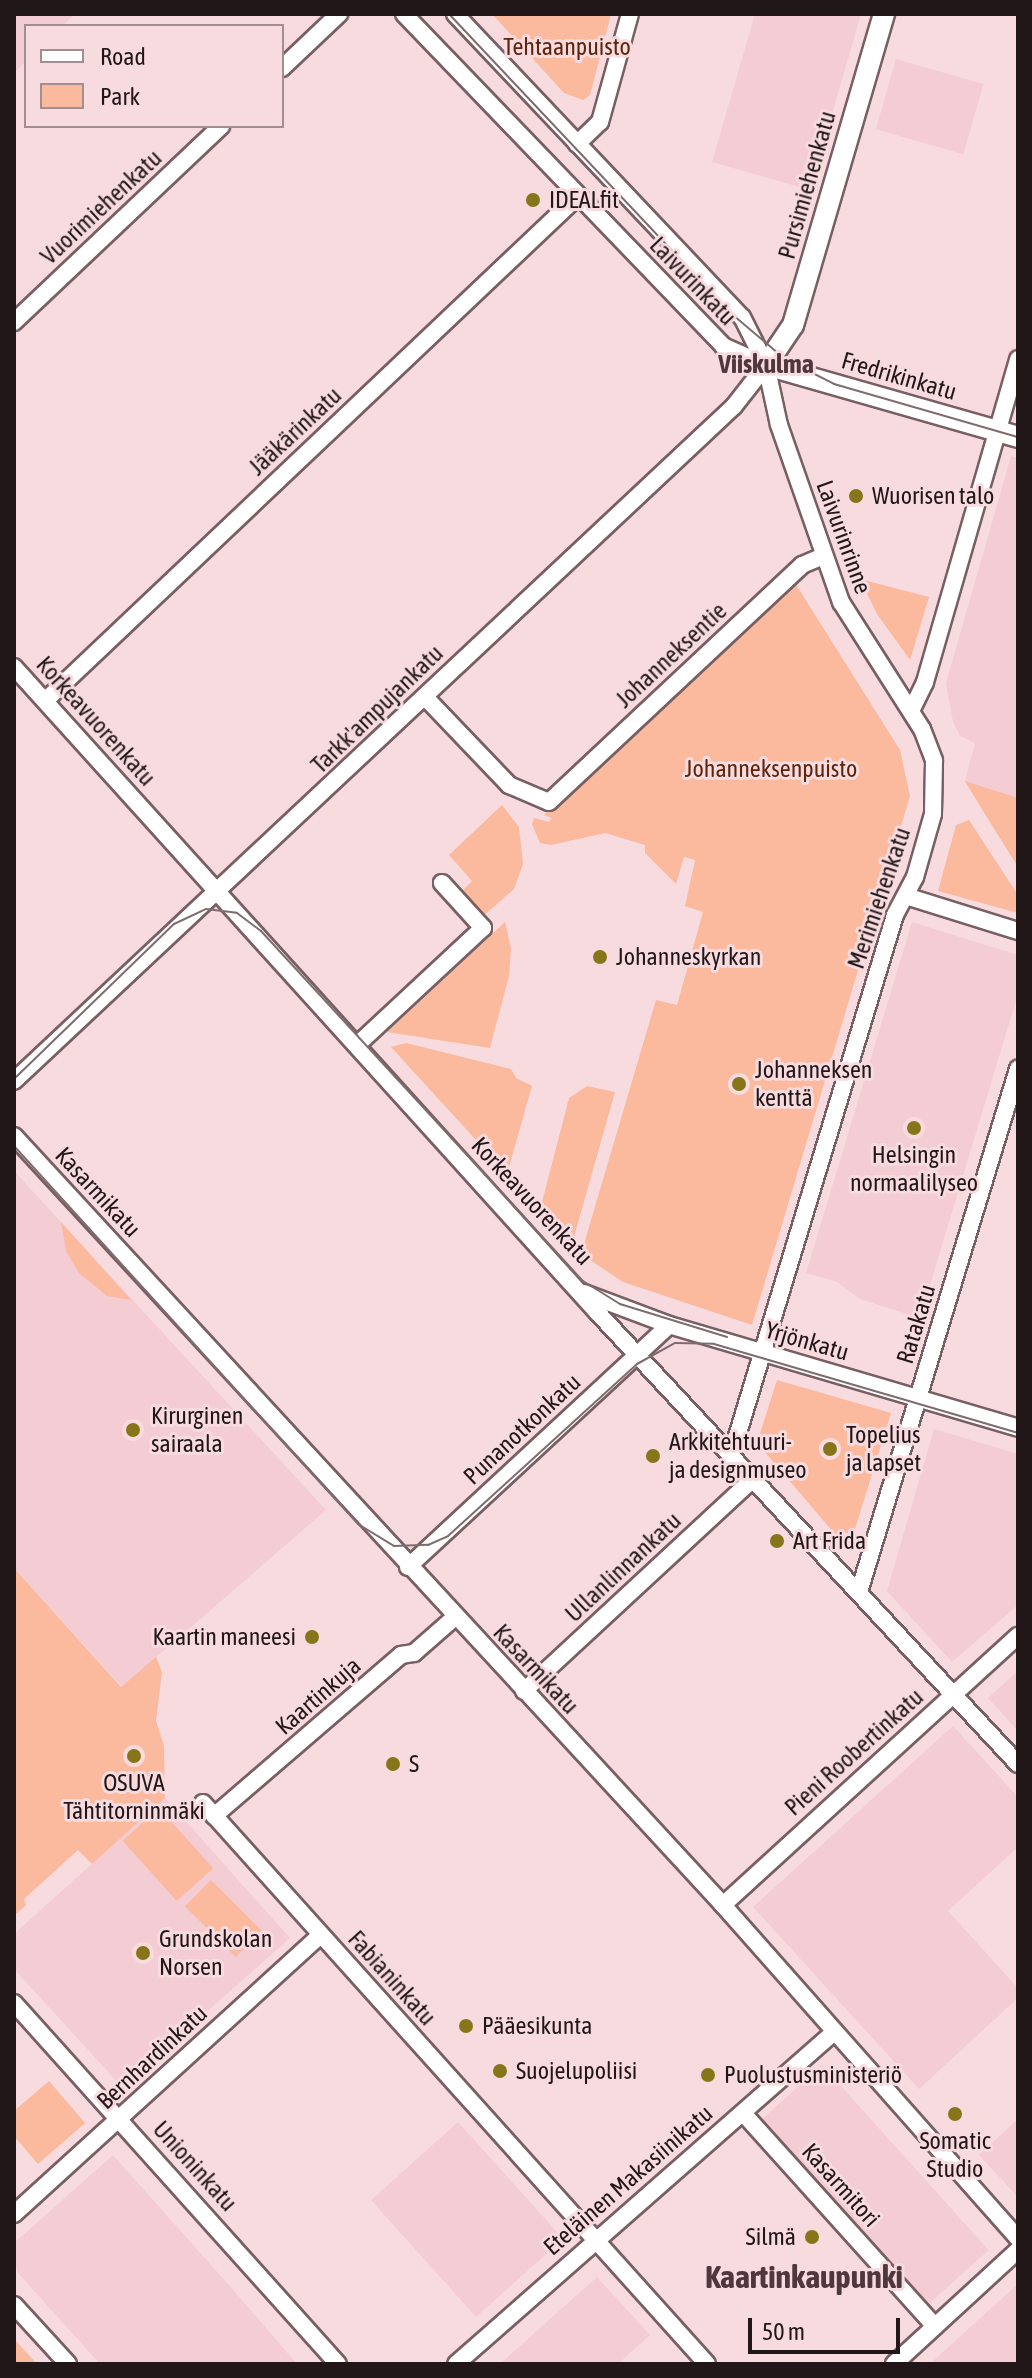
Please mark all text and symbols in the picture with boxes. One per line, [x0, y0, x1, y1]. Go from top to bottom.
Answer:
legend [24, 24, 284, 128]
park label: Tehtaanpuisto [503, 33, 631, 61]
text: Road [100, 43, 146, 70]
text: Park [100, 83, 140, 110]
street label: Pursimiehenkatu [772, 108, 842, 262]
street label: Vuorimiehenkatu [35, 144, 167, 270]
place label: IDEALfit [549, 186, 619, 214]
marker: IDEALfit [524, 191, 542, 209]
street label: Laivurinkatu [644, 231, 742, 331]
street label: Fredrikinkatu [838, 346, 960, 406]
district label: Viiskulma [718, 349, 814, 381]
street label: Jääkärinkatu [243, 381, 347, 481]
street label: Laivurinrinne [810, 476, 878, 598]
place label: Wuorisen talo [872, 482, 994, 510]
marker: Wuorisen talo [847, 487, 865, 505]
street label: Johanneksentie [610, 596, 732, 714]
street label: Tarkk'ampujankatu [305, 639, 449, 779]
street label: Korkeavuorenkatu [30, 650, 162, 792]
park label: Johanneksenpuisto [685, 755, 857, 783]
street label: Merimiehenkatu [841, 823, 917, 973]
place label: Johanneskyrkan [616, 943, 761, 971]
marker: Johanneskyrkan [591, 948, 609, 966]
place label: Johanneksen kenttä [755, 1056, 873, 1112]
marker: Johanneksen kenttä [730, 1075, 748, 1093]
marker: Helsingin normaalilyseo [905, 1119, 923, 1137]
street label: Korkeavuorenkatu [465, 1131, 599, 1271]
street label: Kasarmikatu [49, 1141, 147, 1243]
place label: Helsingin normaalilyseo [850, 1141, 978, 1197]
street label: Ratakatu [890, 1281, 942, 1367]
street label: Yrjönkatu [762, 1315, 852, 1367]
street label: Punanotkonkatu [458, 1368, 586, 1490]
place label: Kirurginen sairaala [151, 1402, 243, 1458]
marker: Kirurginen sairaala [122, 1419, 144, 1441]
place label: Topelius ja lapset [846, 1421, 921, 1477]
place label: Arkkitehtuuri- ja designmuseo [669, 1428, 807, 1484]
marker: Topelius ja lapset [821, 1440, 839, 1458]
marker: Arkkitehtuuri- ja designmuseo [644, 1447, 662, 1465]
street label: Ullanlinnankatu [559, 1506, 687, 1628]
place label: Art Frida [793, 1527, 866, 1555]
marker: Art Frida [768, 1532, 786, 1550]
street label: Kasarmikatu [487, 1618, 585, 1720]
place label: Kaartin maneesi [152, 1623, 296, 1651]
marker: Kaartin maneesi [303, 1628, 321, 1646]
street label: Kaartinkuja [270, 1651, 366, 1741]
street label: Pieni Roobertinkatu [779, 1682, 929, 1822]
marker: OSUVA Tähtitorninmäki [125, 1747, 143, 1765]
place label: S [409, 1750, 419, 1778]
marker: S [384, 1755, 402, 1773]
place label: OSUVA Tähtitorninmäki [63, 1769, 205, 1825]
place label: Grundskolan Norsen [159, 1925, 272, 1981]
street label: Fabianinkatu [342, 1925, 442, 2031]
marker: Grundskolan Norsen [134, 1944, 152, 1962]
street label: Bernhardinkatu [91, 1999, 213, 2115]
place label: Pääesikunta [482, 2012, 592, 2040]
marker: Pääesikunta [457, 2017, 475, 2035]
place label: Suojelupoliisi [516, 2057, 637, 2085]
place label: Puolustusministeriö [724, 2061, 902, 2089]
marker: Suojelupoliisi [491, 2062, 509, 2080]
marker: Puolustusministeriö [699, 2066, 717, 2084]
street label: Eteläinen Makasiinikatu [538, 2099, 718, 2261]
marker: Somatic Studio [946, 2105, 964, 2123]
street label: Unioninkatu [147, 2115, 243, 2217]
place label: Somatic Studio [919, 2127, 991, 2183]
street label: Kasarmitori [796, 2137, 886, 2233]
place label: Silmä [746, 2223, 796, 2251]
marker: Silmä [803, 2228, 821, 2246]
district label: Kaartinkaupunki [705, 2258, 903, 2296]
scale bar [752, 2302, 904, 2352]
text: 50 m [762, 2318, 805, 2345]

